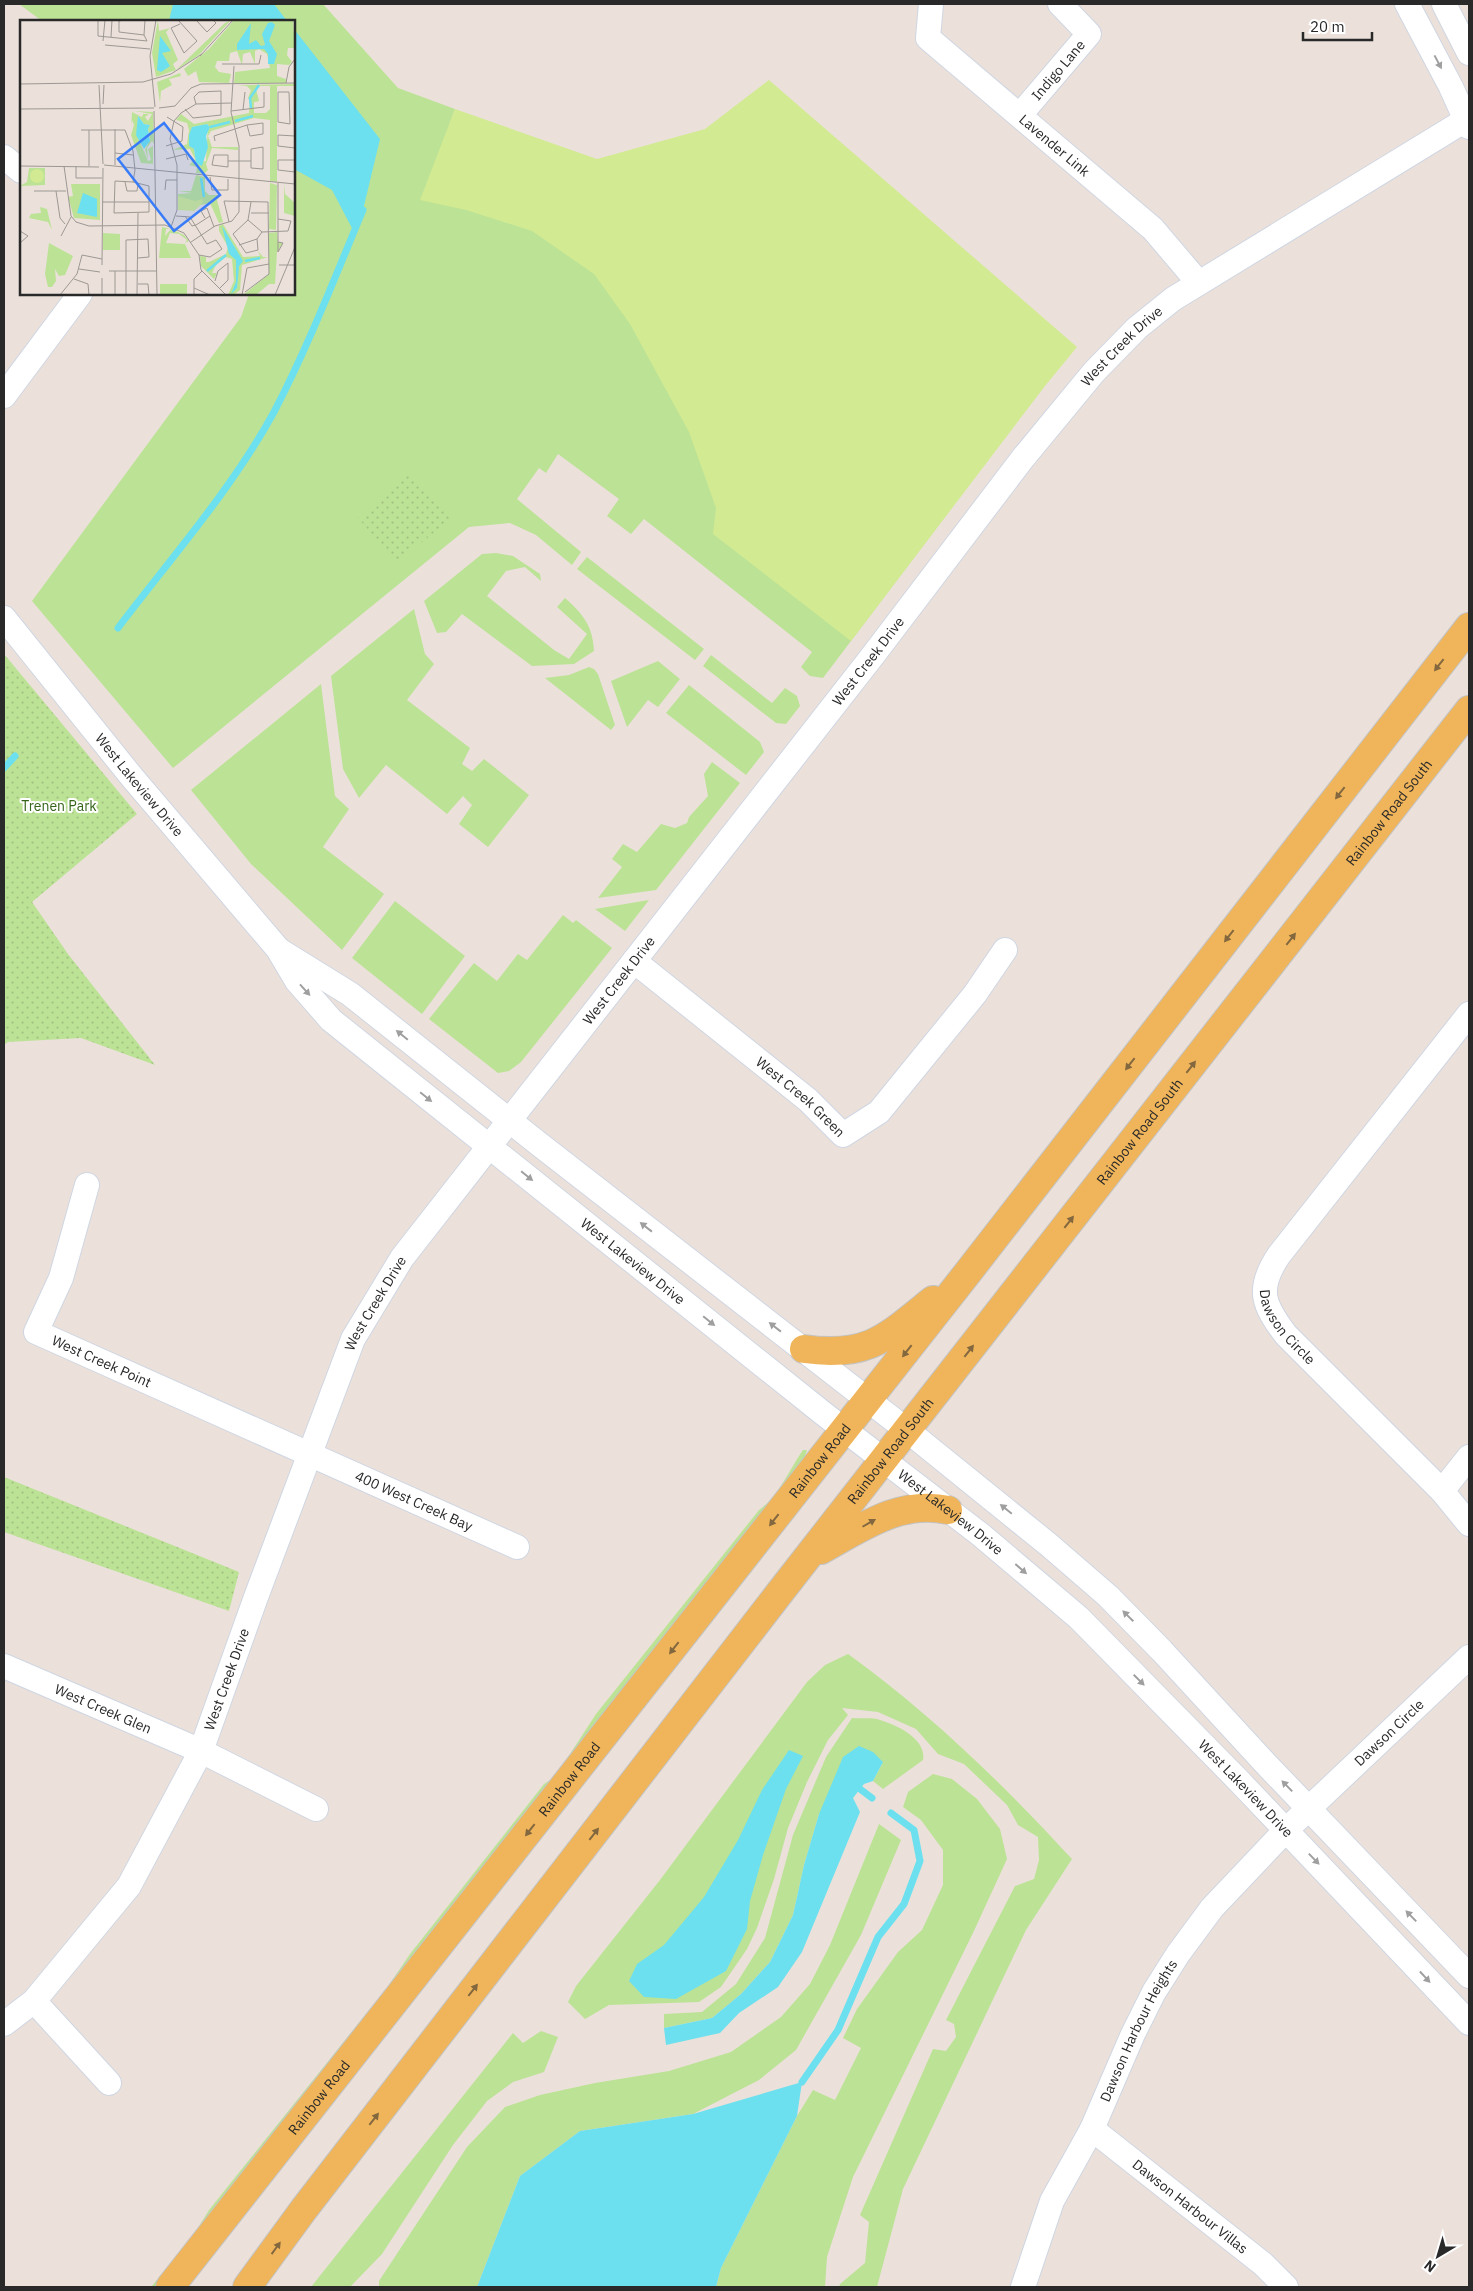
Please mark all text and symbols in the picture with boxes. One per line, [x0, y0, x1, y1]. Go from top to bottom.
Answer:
scale bar [1303, 10, 1372, 42]
text: 20 m [1310, 17, 1345, 36]
inset map [20, 20, 295, 295]
street label: Indigo Lane [1027, 36, 1089, 104]
one-way arrow [1434, 55, 1442, 69]
street label: Lavender Link [1015, 110, 1094, 181]
street label: West Creek Drive [1077, 302, 1166, 390]
street label: West Creek Drive [828, 613, 908, 709]
one-way arrow [1434, 658, 1445, 671]
street label: West Lakeview Drive [91, 730, 188, 840]
street label: Rainbow Road South [1342, 756, 1436, 869]
one-way arrow [1334, 787, 1345, 800]
park label: Trenen Park [21, 797, 97, 815]
one-way arrow [1224, 929, 1235, 942]
street label: West Creek Drive [579, 932, 659, 1028]
one-way arrow [1285, 933, 1296, 946]
one-way arrow [299, 983, 310, 996]
one-way arrow [396, 1030, 409, 1041]
street label: West Creek Green [752, 1053, 849, 1141]
one-way arrow [1125, 1057, 1135, 1071]
one-way arrow [1185, 1061, 1196, 1074]
street label: Rainbow Road South [1093, 1075, 1187, 1189]
one-way arrow [420, 1091, 433, 1102]
one-way arrow [520, 1171, 533, 1182]
street label: West Lakeview Drive [577, 1214, 689, 1309]
one-way arrow [1064, 1215, 1074, 1229]
one-way arrow [640, 1222, 653, 1233]
street label: West Creek Drive [340, 1252, 410, 1353]
street label: Dawson Circle [1256, 1289, 1319, 1368]
one-way arrow [702, 1316, 715, 1327]
one-way arrow [769, 1321, 782, 1332]
street label: West Creek Point [49, 1331, 154, 1391]
one-way arrow [901, 1344, 912, 1357]
one-way arrow [964, 1345, 975, 1358]
street label: Rainbow Road South [843, 1394, 938, 1508]
street label: Rainbow Road [785, 1420, 855, 1502]
street label: West Lakeview Drive [894, 1465, 1007, 1559]
street label: 400 West Creek Bay [352, 1467, 475, 1535]
one-way arrow [1000, 1504, 1013, 1515]
one-way arrow [769, 1513, 780, 1526]
one-way arrow [862, 1519, 877, 1527]
one-way arrow [1014, 1563, 1027, 1574]
one-way arrow [1122, 1611, 1134, 1623]
street label: West Creek Drive [200, 1626, 253, 1733]
one-way arrow [668, 1641, 679, 1654]
one-way arrow [1133, 1674, 1145, 1686]
street label: West Creek Glen [52, 1680, 154, 1738]
street label: Dawson Circle [1350, 1695, 1428, 1770]
street label: West Lakeview Drive [1195, 1736, 1297, 1841]
street label: Rainbow Road [534, 1738, 604, 1820]
one-way arrow [1281, 1780, 1293, 1792]
one-way arrow [524, 1823, 535, 1836]
one-way arrow [589, 1827, 599, 1841]
one-way arrow [1308, 1853, 1320, 1865]
one-way arrow [1405, 1910, 1417, 1922]
street label: Dawson Harbour Heights [1096, 1956, 1181, 2105]
one-way arrow [1419, 1971, 1431, 1983]
one-way arrow [468, 1984, 479, 1997]
street label: Rainbow Road [284, 2057, 354, 2138]
one-way arrow [369, 2112, 379, 2126]
street label: Dawson Harbour Villas [1129, 2155, 1252, 2258]
north arrow [1413, 2231, 1463, 2281]
one-way arrow [271, 2241, 281, 2255]
text: N [1420, 2256, 1440, 2276]

